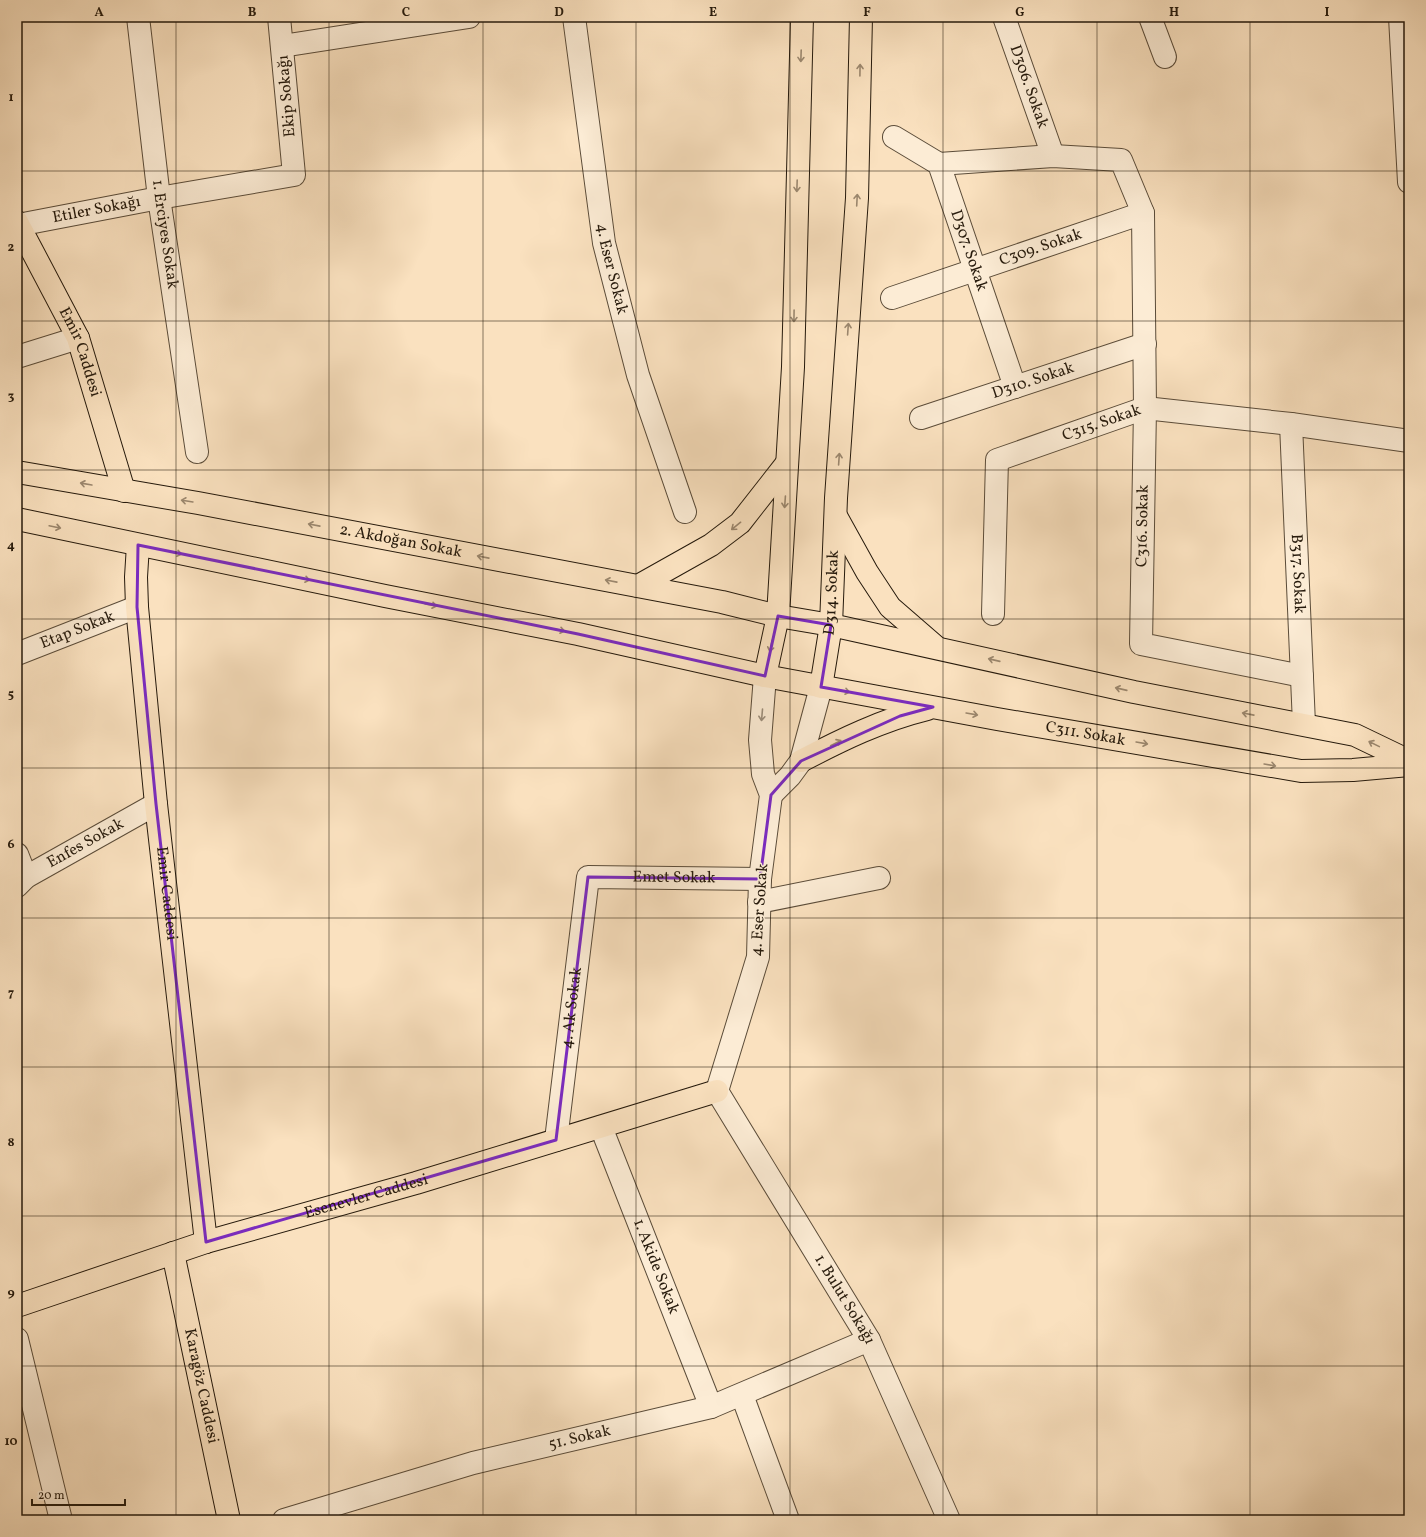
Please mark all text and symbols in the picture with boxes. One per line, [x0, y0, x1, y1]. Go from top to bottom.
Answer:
text: A [94, 4, 104, 22]
text: B [248, 4, 257, 22]
text: C [402, 4, 410, 22]
text: D [554, 4, 564, 22]
text: E [709, 4, 717, 22]
text: F [863, 4, 871, 22]
text: G [1015, 4, 1025, 22]
text: H [1169, 4, 1179, 22]
text: I [1325, 4, 1330, 22]
street label: D306. Sokak [1004, 42, 1054, 132]
one-way arrow [797, 49, 805, 62]
street label: Ekip Sokağı [272, 54, 302, 138]
one-way arrow [856, 64, 864, 77]
text: 1 [8, 89, 14, 107]
street label: 1. Erciyes Sokak [146, 178, 184, 291]
one-way arrow [793, 179, 801, 192]
street label: Etiler Sokağı [51, 191, 143, 229]
one-way arrow [853, 194, 860, 207]
street label: D307. Sokak [944, 207, 993, 295]
street label: 4. Eser Sokak [591, 222, 633, 317]
street label: C309. Sokak [996, 223, 1085, 272]
text: 2 [8, 239, 15, 257]
street label: Emir Caddesi [53, 303, 106, 400]
one-way arrow [790, 309, 798, 322]
one-way arrow [844, 323, 852, 336]
street label: D310. Sokak [989, 357, 1077, 405]
text: 3 [8, 388, 15, 406]
street label: C315. Sokak [1059, 399, 1144, 447]
one-way arrow [836, 453, 843, 466]
one-way arrow [79, 480, 92, 488]
street label: C316. Sokak [1131, 484, 1155, 567]
one-way arrow [781, 495, 788, 508]
one-way arrow [181, 497, 194, 505]
street label: 2. Akdoğan Sokak [338, 519, 464, 564]
one-way arrow [308, 521, 321, 529]
one-way arrow [731, 521, 741, 530]
one-way arrow [48, 523, 61, 531]
street label: B317. Sokak [1285, 533, 1310, 615]
text: 4 [7, 537, 15, 555]
one-way arrow [170, 549, 183, 557]
street label: D314. Sokak [818, 550, 845, 637]
one-way arrow [477, 552, 490, 560]
one-way arrow [297, 576, 310, 584]
one-way arrow [605, 576, 618, 584]
one-way arrow [424, 602, 437, 610]
street label: Etap Sokak [37, 606, 118, 655]
one-way arrow [552, 626, 565, 634]
one-way arrow [767, 639, 775, 652]
one-way arrow [988, 655, 1001, 663]
one-way arrow [1115, 684, 1128, 692]
text: 5 [8, 686, 14, 704]
one-way arrow [837, 687, 850, 695]
one-way arrow [758, 708, 765, 721]
one-way arrow [1242, 709, 1255, 717]
one-way arrow [965, 710, 978, 718]
street label: C311. Sokak [1044, 716, 1127, 752]
one-way arrow [829, 739, 841, 746]
one-way arrow [1135, 739, 1148, 747]
one-way arrow [1368, 740, 1380, 747]
one-way arrow [1263, 761, 1276, 769]
street label: Enfes Sokak [43, 813, 128, 874]
text: 6 [7, 836, 15, 854]
street label: Emir Caddesi [150, 845, 183, 942]
street label: 4. Eser Sokak [746, 863, 774, 957]
street label: Emet Sokak [632, 867, 716, 889]
street label: 4. Ak Sokak [556, 965, 588, 1050]
text: 7 [8, 985, 14, 1003]
text: 8 [7, 1134, 15, 1152]
street label: Esenevler Caddesi [302, 1169, 431, 1225]
street label: 1. Akide Sokak [627, 1216, 685, 1318]
street label: 1. Bulut Sokağı [808, 1250, 881, 1348]
text: 9 [7, 1284, 15, 1302]
street label: Karagöz Caddesi [178, 1326, 224, 1446]
street label: 51. Sokak [546, 1420, 613, 1456]
text: 10 [4, 1433, 18, 1451]
scale bar [32, 1481, 125, 1507]
text: 20 m [38, 1488, 65, 1504]

